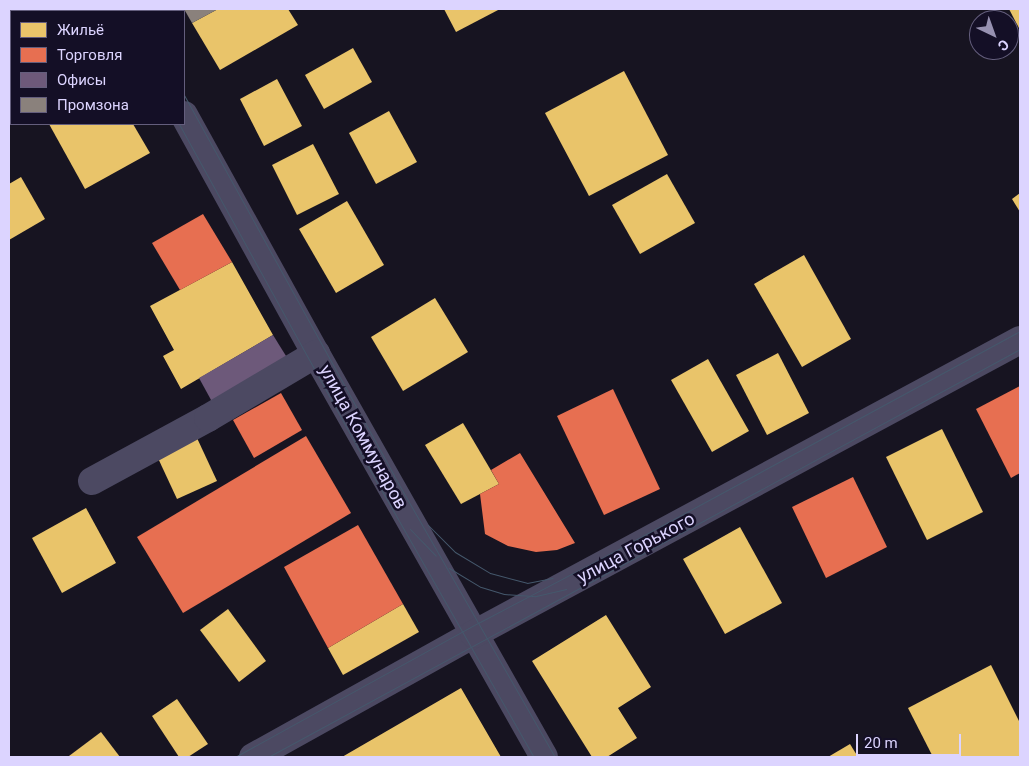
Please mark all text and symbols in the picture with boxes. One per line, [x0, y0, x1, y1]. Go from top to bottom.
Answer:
legend [10, 10, 185, 125]
north arrow [969, 10, 1019, 60]
text: Жильё [57, 21, 104, 39]
text: С [995, 36, 1012, 54]
text: Торговля [57, 46, 122, 64]
text: Офисы [57, 71, 106, 89]
text: Промзона [57, 96, 129, 114]
street label: улица Коммунаров [314, 361, 412, 513]
street label: улица Горького [574, 508, 698, 588]
scale bar [859, 724, 964, 756]
text: 20 m [864, 734, 898, 752]

